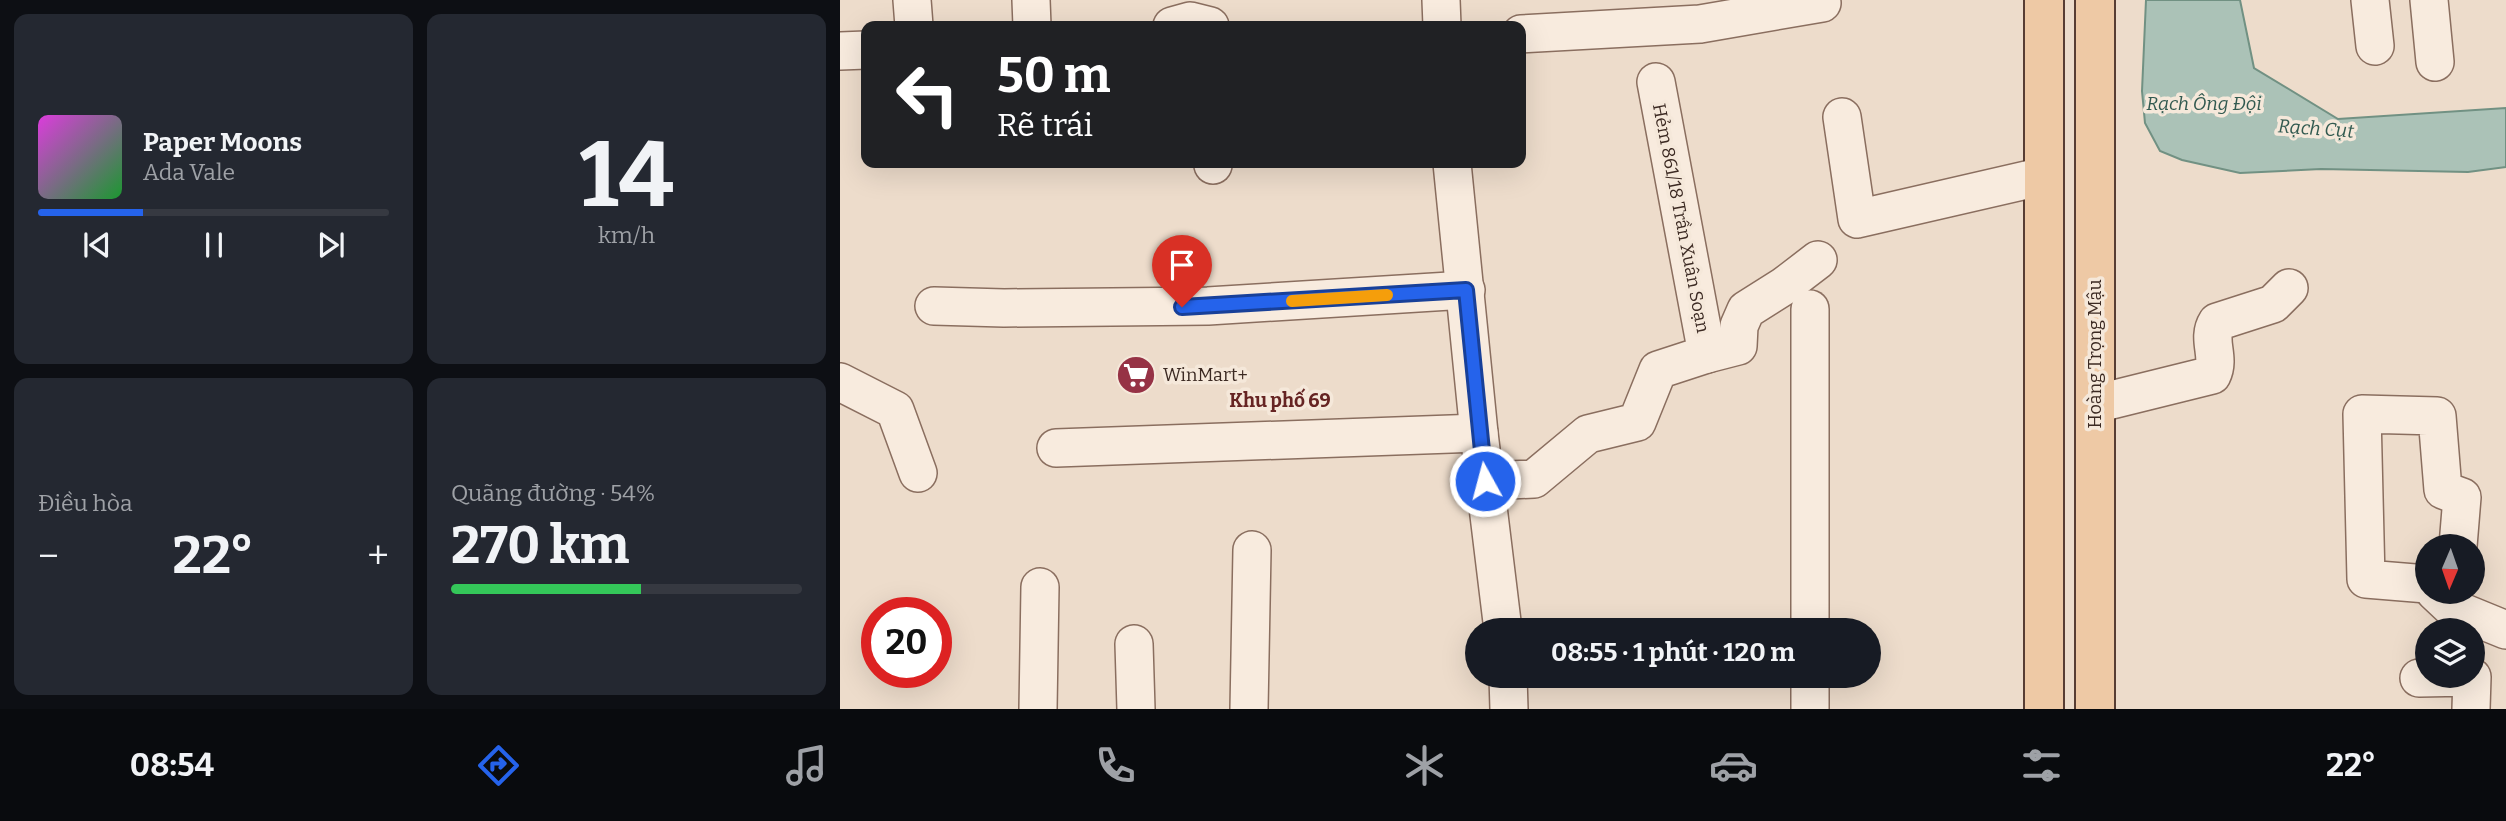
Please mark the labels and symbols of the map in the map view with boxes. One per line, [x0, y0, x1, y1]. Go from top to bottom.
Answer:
water label: Rạch Ông Đội [2146, 92, 2262, 115]
street label: Hẻm 861/18 Trần Xuân Soạn [1648, 101, 1714, 335]
water label: Rạch Cụt [2277, 114, 2355, 143]
pin [1152, 235, 1212, 307]
street label: Hoàng Trọng Mậu [2084, 279, 2106, 429]
supermarket icon: WinMart+ [1115, 354, 1157, 396]
place label: WinMart+ [1163, 364, 1248, 386]
district label: Khu phố 69 [1229, 388, 1331, 412]
position arrow [1448, 444, 1522, 518]
north arrow [2415, 534, 2485, 604]
speed limit sign: 20 [861, 597, 952, 688]

